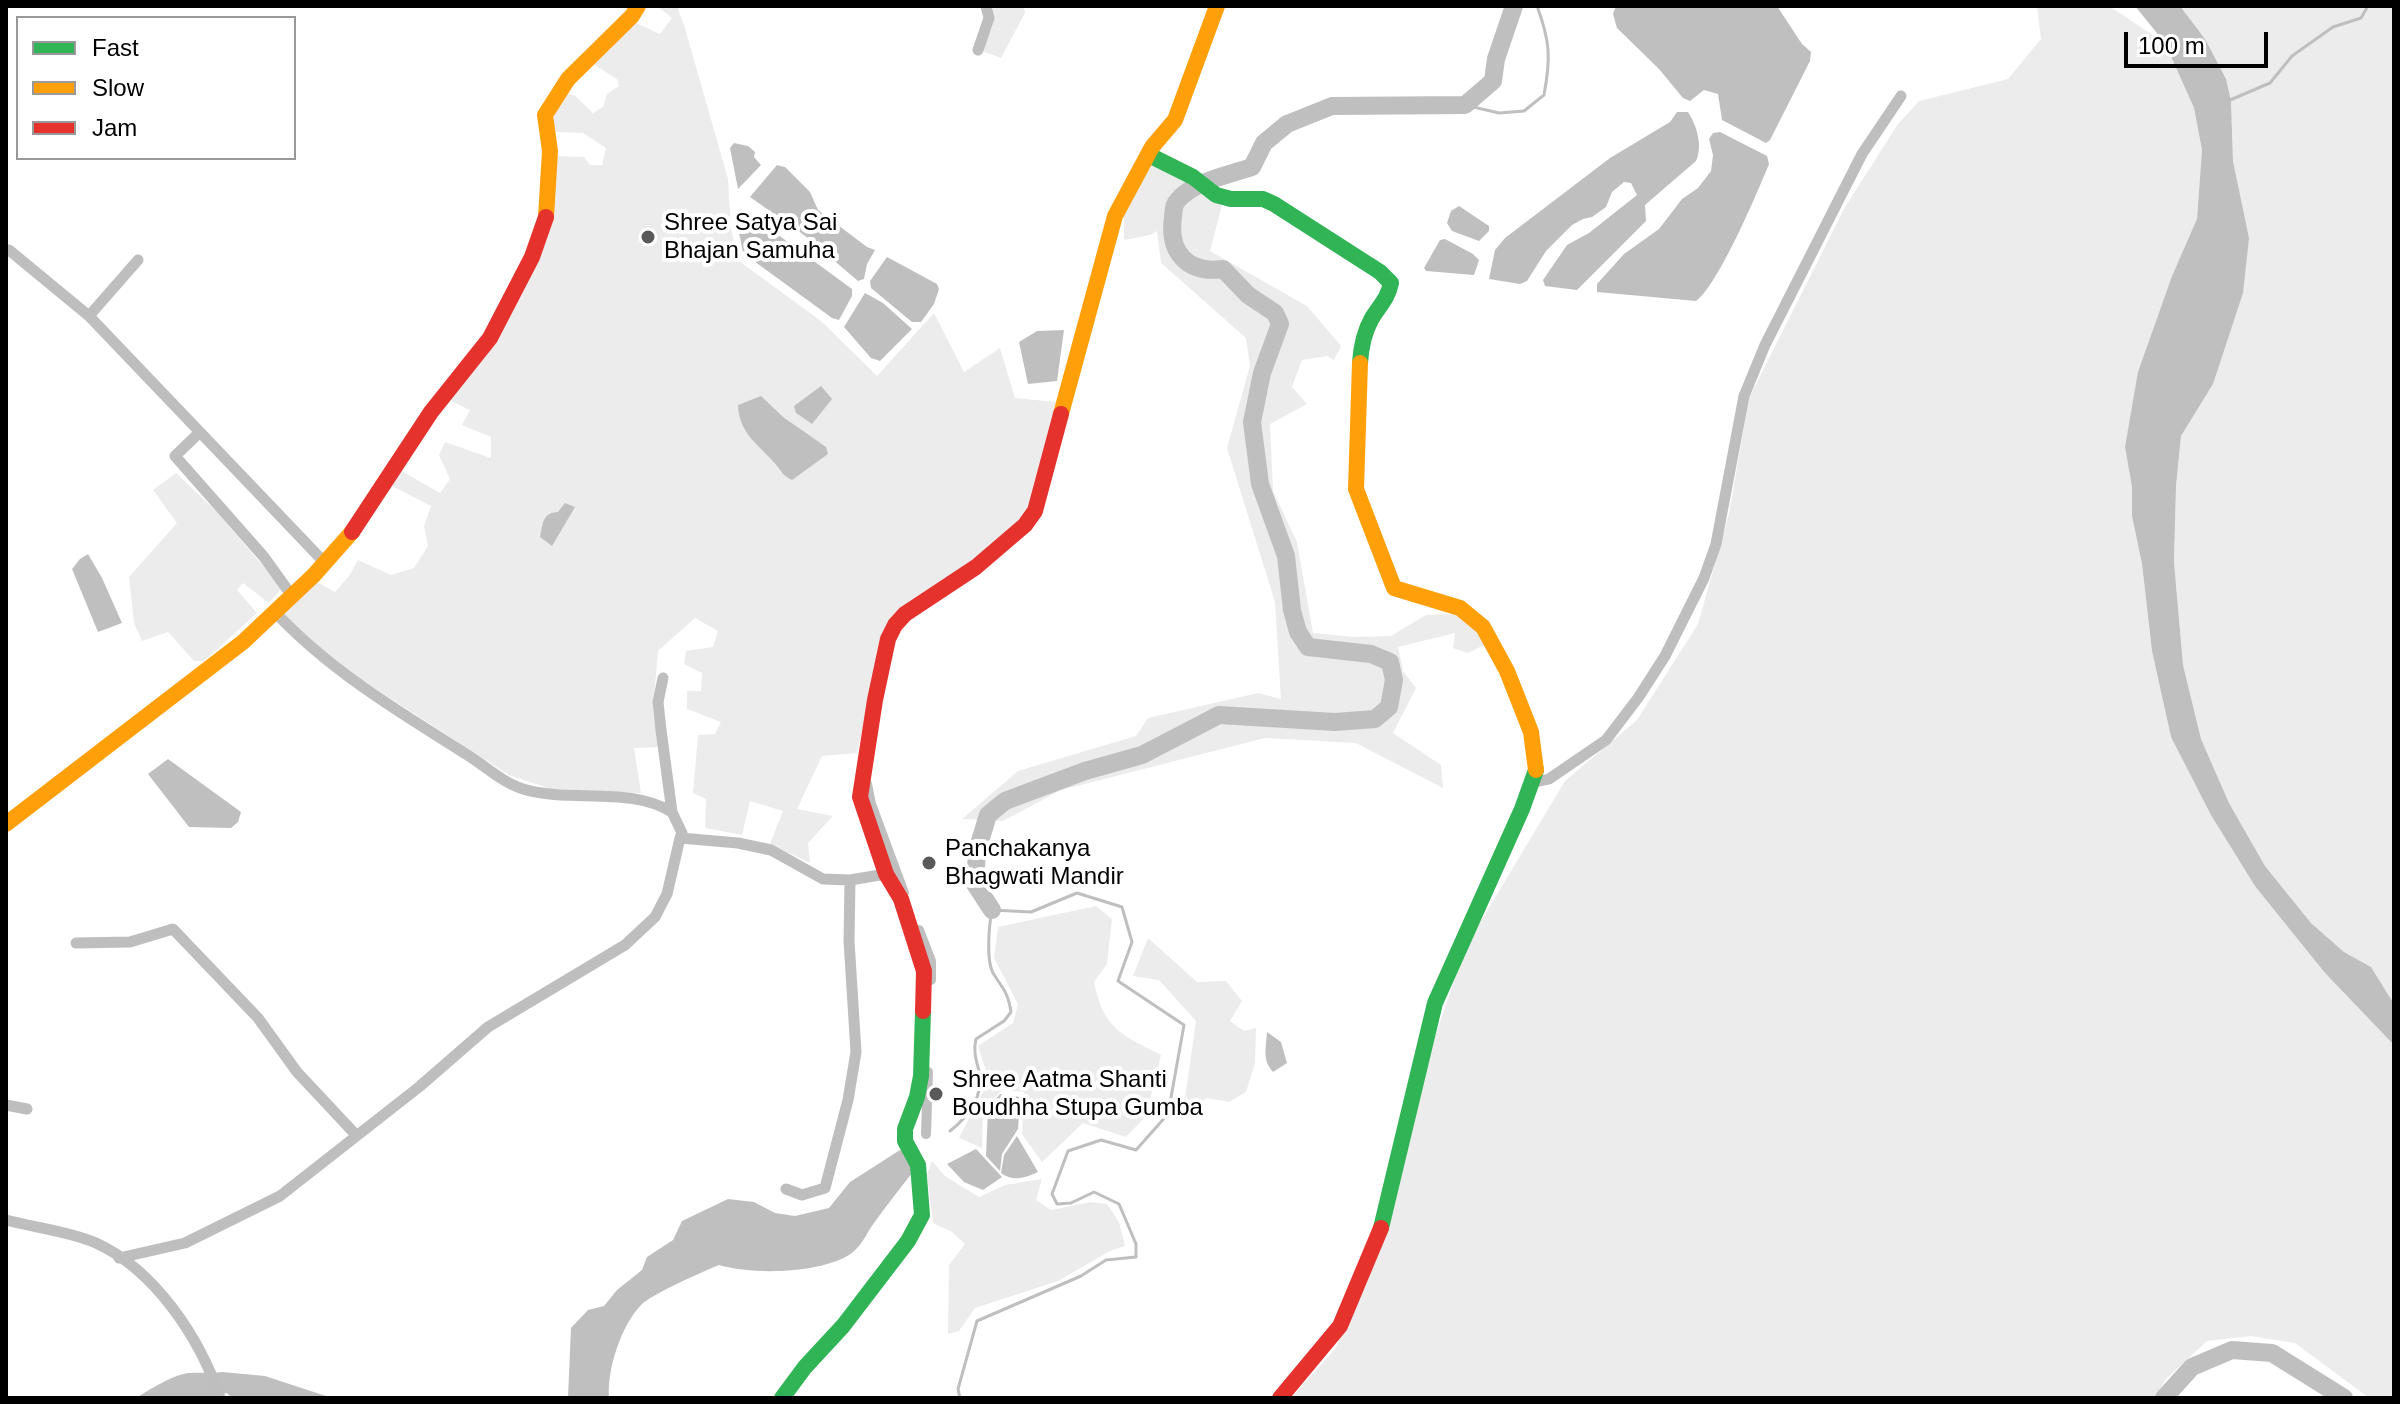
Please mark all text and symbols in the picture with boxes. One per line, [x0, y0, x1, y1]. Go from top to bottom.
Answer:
legend [16, 16, 296, 160]
scale bar [2128, 16, 2272, 66]
text: 100 m [2138, 32, 2205, 59]
text: Fast [92, 34, 139, 61]
text: Slow [92, 74, 144, 101]
text: Jam [92, 114, 137, 141]
place label: Shree Satya Sai Bhajan Samuha [664, 209, 837, 265]
marker: Shree Satya Sai Bhajan Samuha [639, 228, 657, 246]
place label: Panchakanya Bhagwati Mandir [945, 835, 1124, 891]
marker: Panchakanya Bhagwati Mandir [920, 854, 938, 872]
place label: Shree Aatma Shanti Boudhha Stupa Gumba [952, 1066, 1203, 1122]
marker: Shree Aatma Shanti Boudhha Stupa Gumba [927, 1085, 945, 1103]

